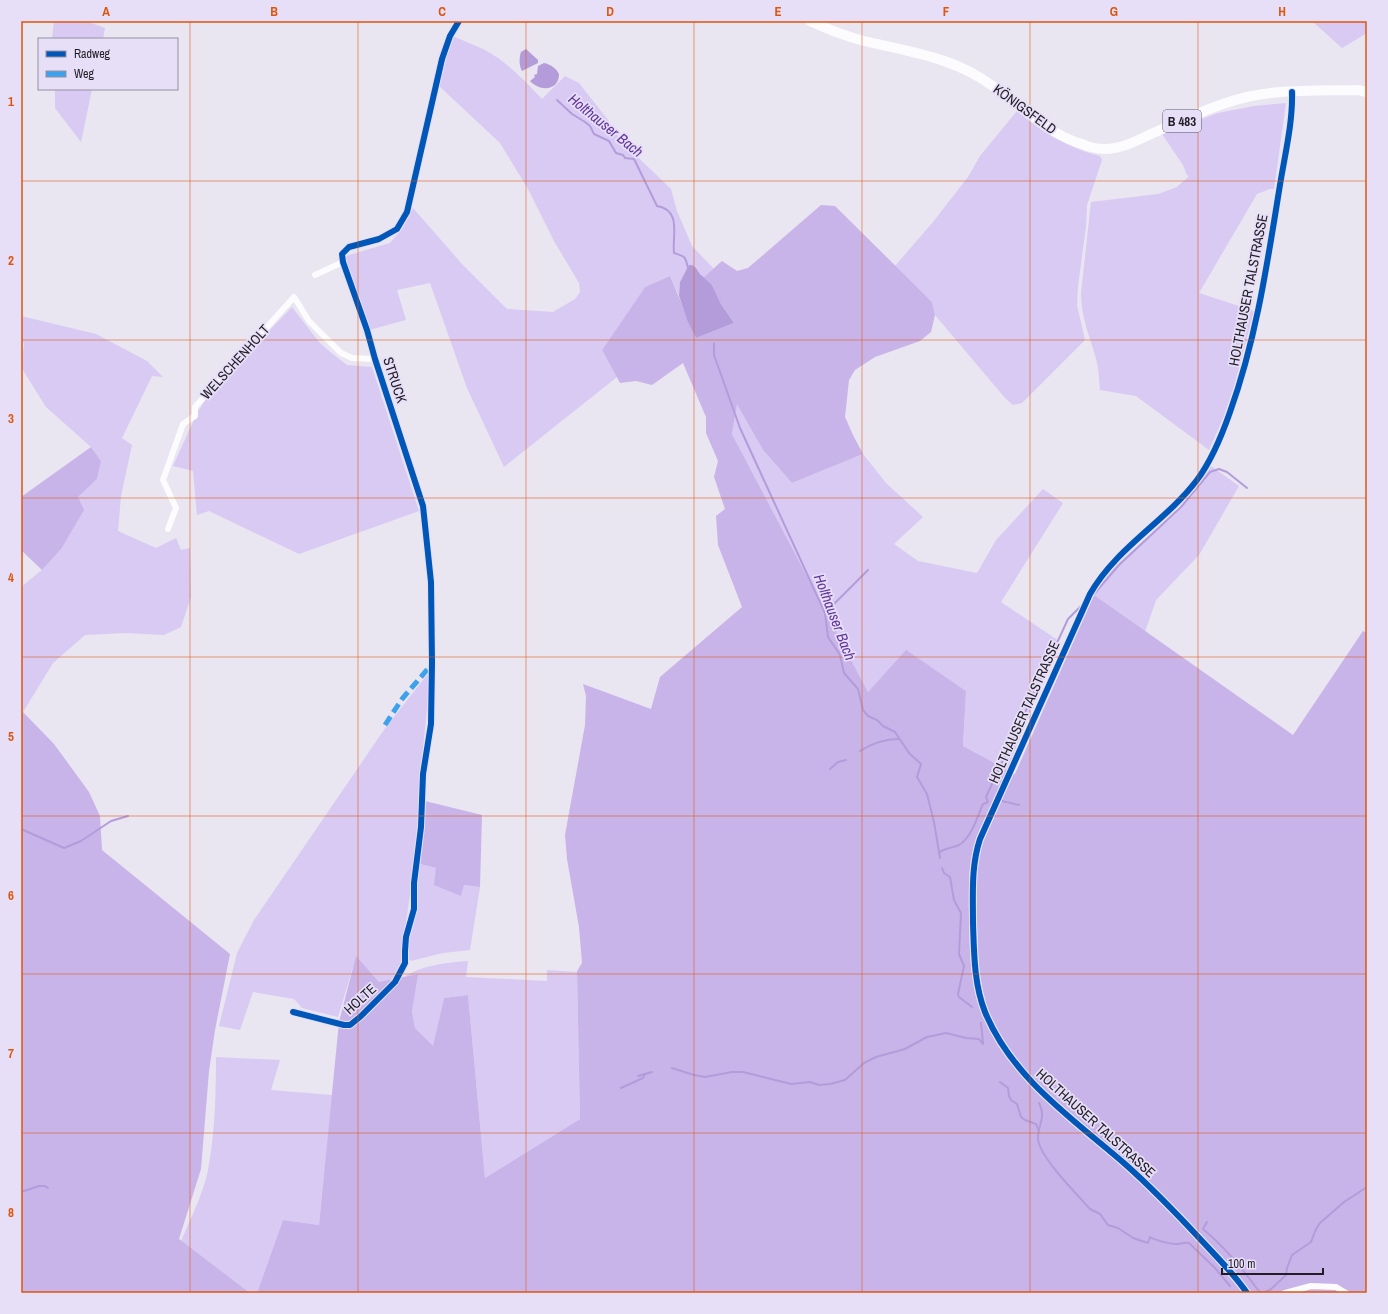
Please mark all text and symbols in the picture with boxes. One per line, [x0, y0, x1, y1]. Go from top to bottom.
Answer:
text: A [102, 3, 110, 20]
text: B [270, 3, 278, 20]
text: C [438, 3, 446, 20]
text: D [606, 3, 614, 20]
text: E [774, 3, 782, 20]
text: F [943, 3, 950, 20]
text: G [1110, 3, 1118, 20]
text: H [1278, 3, 1286, 20]
legend [38, 38, 178, 90]
text: Radweg [74, 46, 111, 62]
text: Weg [74, 66, 95, 82]
street label: KÖNIGSFELD [990, 80, 1060, 138]
water label: Holthauser Bach [564, 88, 648, 162]
text: 1 [8, 93, 14, 110]
road number: B 483 [1163, 110, 1201, 132]
street label: HOLTHAUSER TALSTRASSE [1224, 212, 1272, 368]
text: 2 [8, 252, 14, 269]
street label: WELSCHENHOLT [197, 321, 273, 403]
street label: STRUCK [379, 355, 411, 406]
text: 3 [8, 410, 14, 427]
text: 4 [8, 569, 14, 586]
water label: Holthauser Bach [809, 571, 861, 663]
street label: HOLTHAUSER TALSTRASSE [984, 638, 1064, 786]
text: 5 [8, 728, 14, 745]
text: 6 [8, 887, 14, 904]
street label: HOLTE [340, 980, 380, 1018]
text: 7 [8, 1045, 14, 1062]
street label: HOLTHAUSER TALSTRASSE [1033, 1065, 1159, 1181]
text: 8 [8, 1204, 14, 1221]
scale bar [1222, 1250, 1323, 1276]
text: 100 m [1228, 1256, 1255, 1272]

